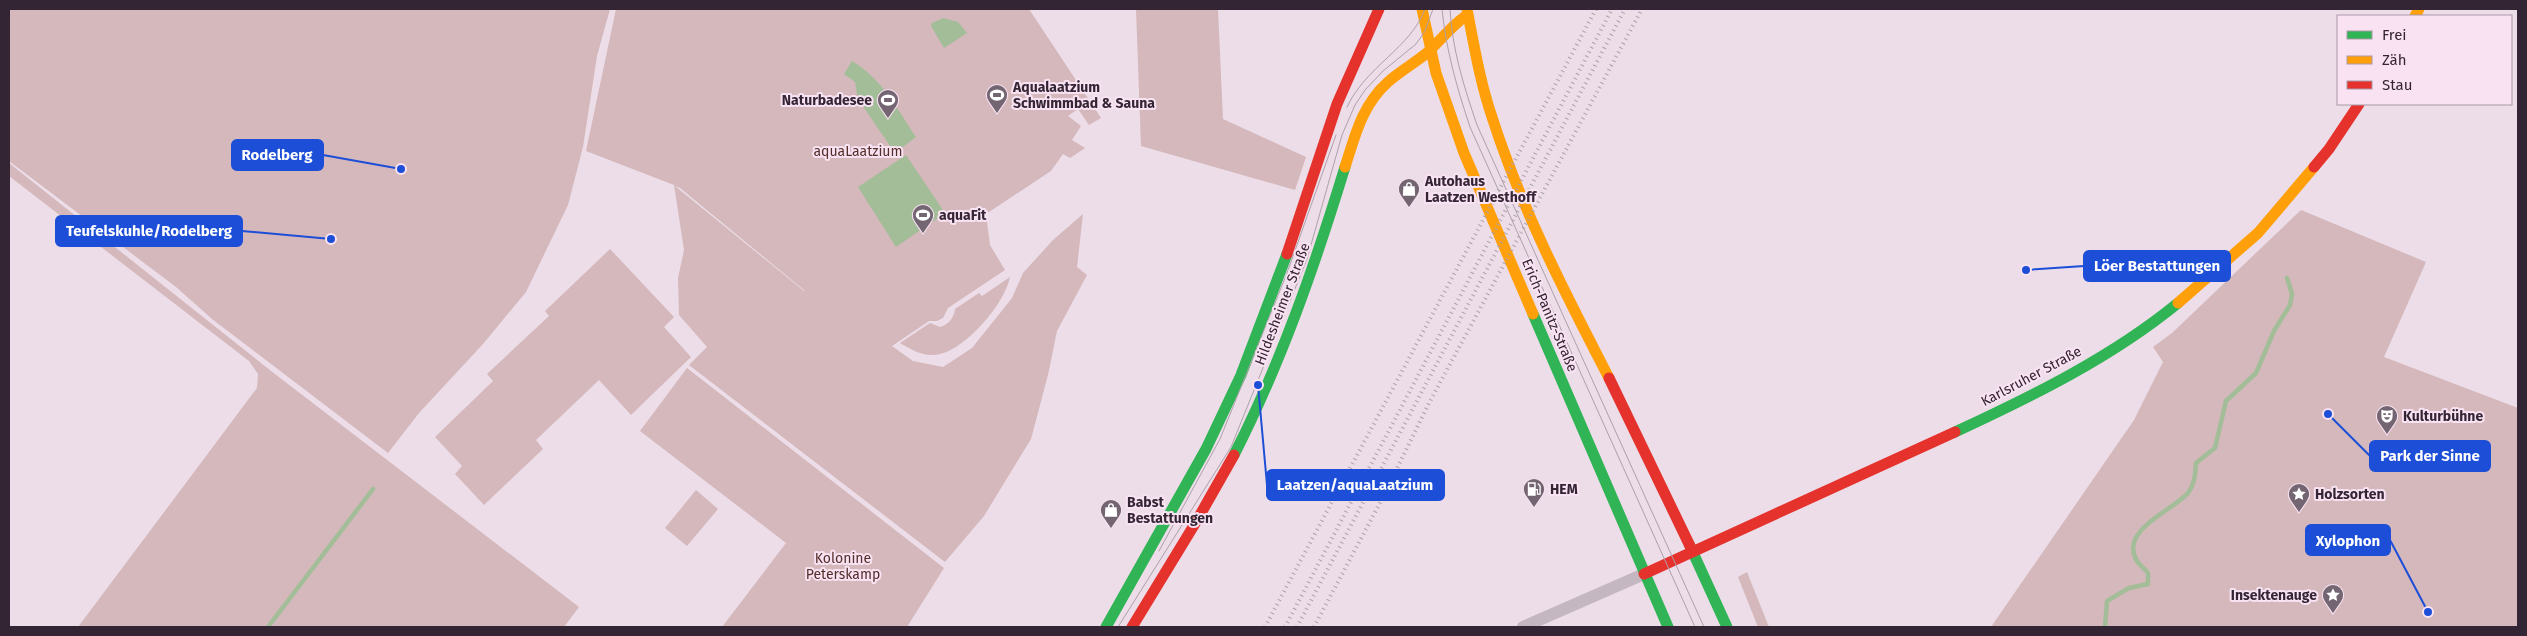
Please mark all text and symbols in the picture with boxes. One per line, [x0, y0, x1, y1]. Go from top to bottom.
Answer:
legend [2337, 15, 2512, 105]
text: Frei [2382, 26, 2407, 44]
text: Zäh [2382, 51, 2407, 69]
text: Stau [2382, 76, 2412, 94]
place label: Aqualaatzium Schwimmbad & Sauna [1012, 79, 1155, 112]
sports icon: Aqualaatzium Schwimmbad & Sauna [985, 83, 1009, 114]
sports icon: Naturbadesee [876, 88, 900, 119]
place label: Naturbadesee [782, 92, 872, 109]
callout: Rodelberg [232, 140, 323, 170]
park label: aquaLaatzium [813, 143, 903, 160]
text: Rodelberg [242, 146, 313, 164]
place label: Autohaus Laatzen Westhoff [1424, 173, 1538, 206]
shop icon: Autohaus Laatzen Westhoff [1397, 177, 1421, 208]
sports icon: aquaFit [911, 203, 935, 234]
place label: aquaFit [939, 207, 987, 224]
callout: Teufelskuhle/Rodelberg [56, 216, 242, 246]
text: Teufelskuhle/Rodelberg [66, 222, 233, 240]
street label: Hildesheimer Straße [1251, 241, 1314, 368]
callout: Löer Bestattungen [2084, 251, 2230, 281]
street label: Erich-Panitz-Straße [1518, 256, 1581, 374]
text: Löer Bestattungen [2094, 257, 2220, 275]
street label: Karlsruher Straße [1978, 343, 2084, 410]
theatre icon: Kulturbühne [2375, 404, 2399, 435]
place label: Kulturbühne [2403, 408, 2483, 425]
callout: Park der Sinne [2370, 441, 2490, 471]
text: Park der Sinne [2380, 447, 2480, 465]
callout: Laatzen/aquaLaatzium [1267, 470, 1444, 500]
text: Laatzen/aquaLaatzium [1277, 476, 1433, 494]
fuel station icon: HEM [1522, 477, 1546, 508]
place label: HEM [1550, 481, 1578, 498]
place icon: Holzsorten [2287, 482, 2311, 513]
place label: Holzsorten [2315, 486, 2385, 503]
place label: Babst Bestattungen [1127, 494, 1213, 527]
shop icon: Babst Bestattungen [1099, 498, 1123, 529]
callout: Xylophon [2306, 525, 2390, 555]
text: Xylophon [2315, 532, 2380, 550]
park label: Kolonine Peterskamp [806, 550, 880, 583]
place icon: Insektenauge [2321, 583, 2345, 614]
place label: Insektenauge [2231, 587, 2317, 604]

